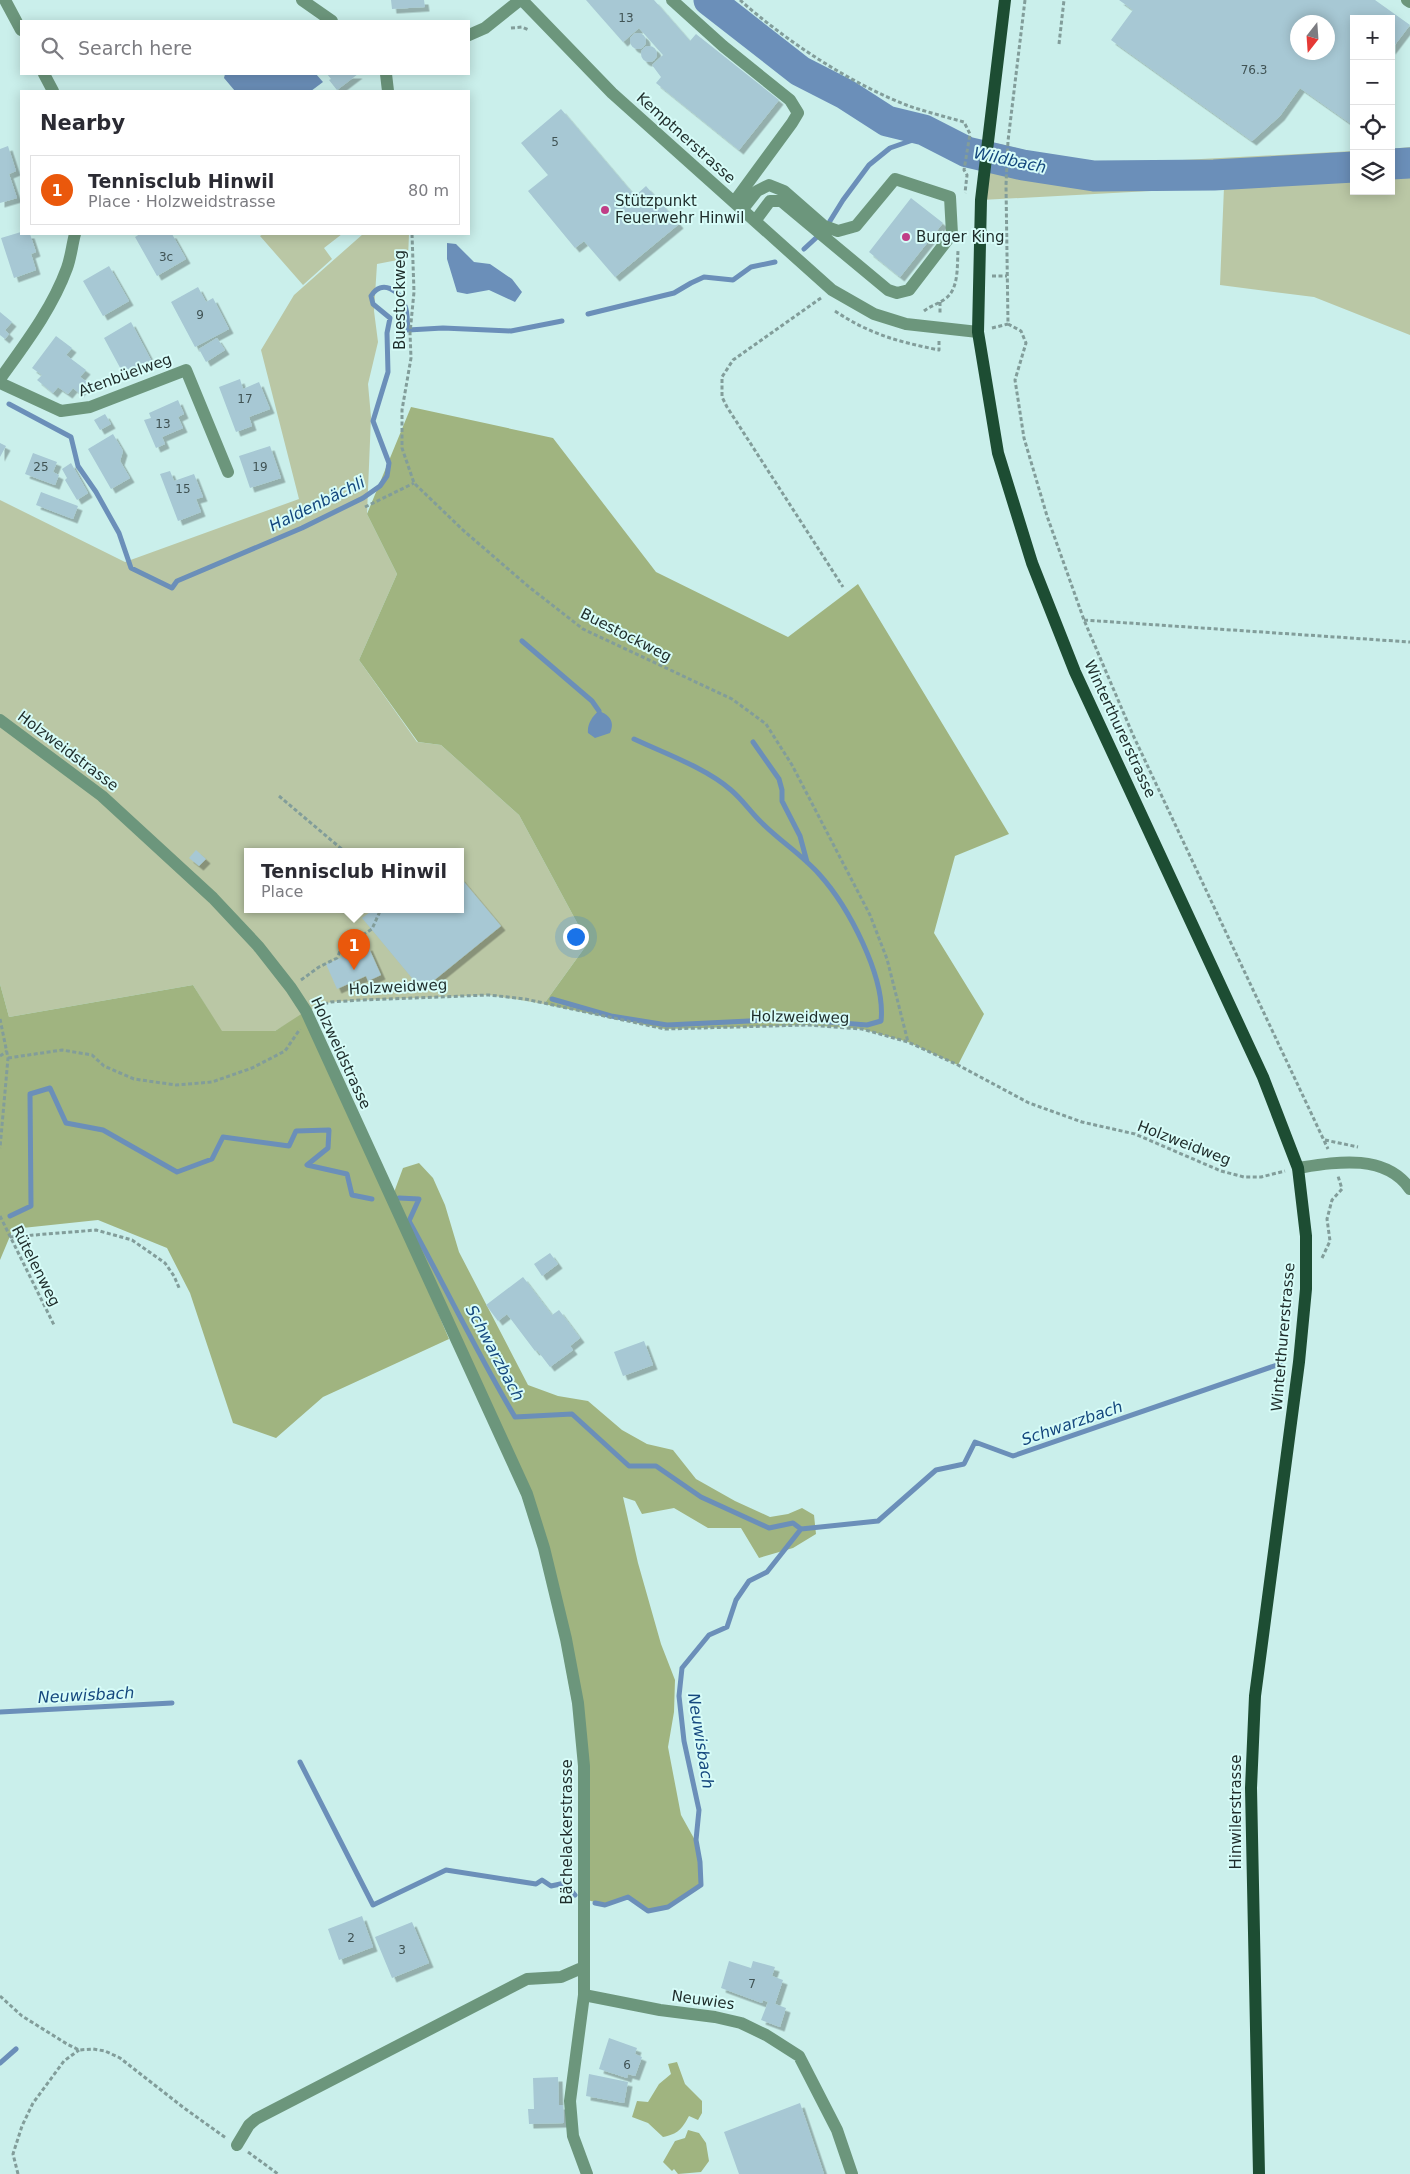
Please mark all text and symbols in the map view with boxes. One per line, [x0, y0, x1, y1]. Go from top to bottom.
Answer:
house number: 13 [618, 11, 634, 25]
north arrow [1290, 15, 1335, 60]
map controls [1350, 15, 1395, 195]
button: + [1350, 15, 1395, 60]
search box [20, 20, 470, 75]
icon: search [38, 34, 66, 62]
text: Search here [78, 37, 192, 59]
button: − [1350, 60, 1395, 105]
house number: 76.3 [1241, 63, 1267, 77]
street label: Kemptnerstrasse [633, 89, 739, 187]
button: locate [1350, 105, 1395, 150]
text: Nearby [40, 111, 125, 135]
house number: 5 [551, 135, 559, 149]
water label: Wildbach [972, 143, 1048, 177]
button: layers [1350, 150, 1395, 195]
text: Tennisclub Hinwil [88, 170, 274, 192]
text: 1 [51, 181, 63, 200]
text: 80 m [408, 181, 449, 200]
text: Place · Holzweidstrasse [88, 192, 276, 211]
place label: Stützpunkt Feuerwehr Hinwil [615, 192, 744, 227]
marker: Stützpunkt Feuerwehr Hinwil [599, 204, 611, 216]
place label: Burger King [916, 228, 1004, 246]
marker: Burger King [900, 231, 912, 243]
house number: 3c [159, 250, 173, 264]
street label: Buestockweg [391, 250, 409, 350]
house number: 9 [196, 308, 204, 322]
street label: Atenbüelweg [76, 350, 174, 400]
house number: 17 [237, 392, 253, 406]
house number: 13 [155, 417, 171, 431]
house number: 25 [33, 460, 49, 474]
house number: 19 [252, 460, 268, 474]
water label: Haldenbächli [266, 472, 368, 535]
house number: 15 [175, 482, 191, 496]
street label: Buestockweg [577, 604, 675, 666]
street label: Winterthurerstrasse [1080, 657, 1160, 801]
street label: Holzweidstrasse [14, 707, 122, 795]
popup [244, 848, 464, 913]
text: Tennisclub Hinwil [261, 860, 447, 882]
text: Place [261, 882, 303, 901]
your location [563, 924, 589, 950]
pin: 1 [338, 929, 370, 970]
street label: Holzweidweg [348, 975, 448, 999]
street label: Holzweidstrasse [307, 994, 375, 1112]
street label: Holzweidweg [750, 1007, 850, 1027]
street label: Holzweidweg [1135, 1117, 1233, 1169]
street label: Rütelenweg [8, 1223, 64, 1309]
street label: Winterthurerstrasse [1268, 1262, 1298, 1412]
water label: Schwarzbach [462, 1302, 528, 1404]
water label: Schwarzbach [1019, 1397, 1125, 1449]
water label: Neuwisbach [37, 1683, 135, 1707]
water label: Neuwisbach [684, 1692, 718, 1790]
street label: Hinwilerstrasse [1227, 1755, 1245, 1869]
street label: Bächelackerstrasse [558, 1759, 576, 1905]
house number: 2 [347, 1931, 355, 1945]
house number: 3 [398, 1943, 406, 1957]
house number: 7 [748, 1977, 756, 1991]
street label: Neuwies [670, 1987, 736, 2013]
house number: 6 [623, 2058, 631, 2072]

